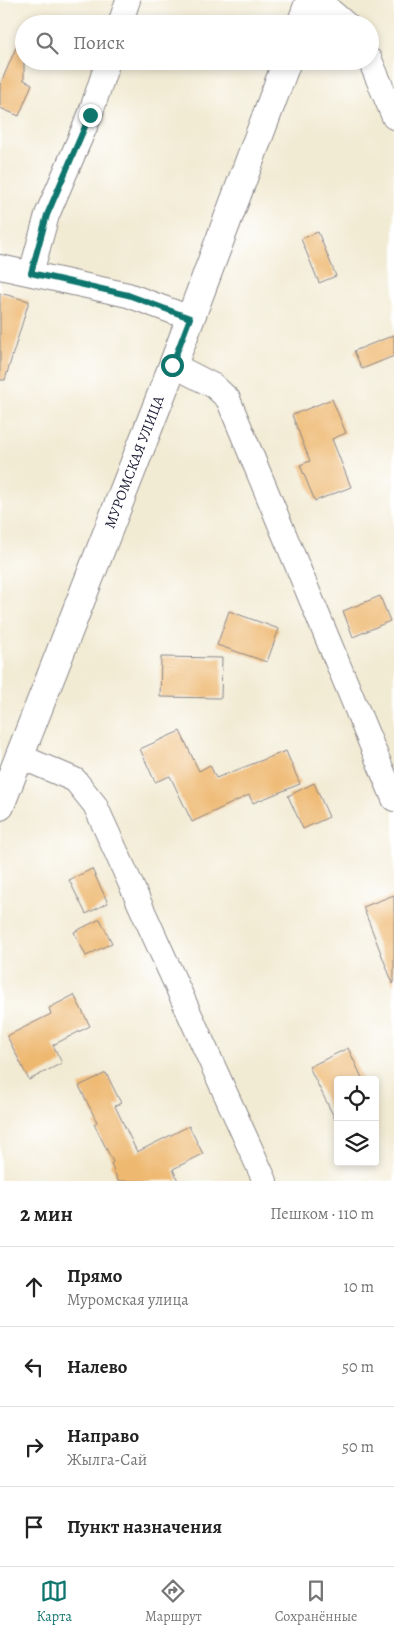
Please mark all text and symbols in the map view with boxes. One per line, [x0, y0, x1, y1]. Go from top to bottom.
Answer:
search box [15, 15, 379, 70]
icon: search [33, 29, 61, 57]
text: Поиск [73, 30, 125, 56]
route end [79, 104, 102, 127]
route start [161, 354, 184, 377]
street label: МУРОМСКАЯ УЛИЦА [99, 392, 169, 531]
map controls [334, 1076, 379, 1166]
button: locate [334, 1076, 379, 1121]
button: layers [334, 1121, 379, 1166]
text: 2 мин [20, 1200, 73, 1228]
text: Пешком · 110 m [270, 1203, 374, 1225]
text: Прямо [67, 1263, 122, 1289]
icon: ahead [20, 1273, 48, 1301]
text: 10 m [344, 1276, 374, 1298]
text: Муромская улица [67, 1289, 189, 1311]
icon: left [20, 1353, 48, 1381]
text: Налево [67, 1354, 127, 1380]
text: 50 m [342, 1356, 374, 1378]
text: Направо [67, 1423, 139, 1449]
icon: right [20, 1433, 48, 1461]
text: 50 m [342, 1436, 374, 1458]
text: Жылга-Сай [67, 1449, 147, 1471]
icon: arrive [20, 1513, 48, 1541]
text: Пункт назначения [67, 1514, 222, 1540]
tab: Карта [37, 1577, 72, 1626]
tab: Маршрут [145, 1577, 202, 1626]
tab: Сохранённые [275, 1577, 357, 1626]

